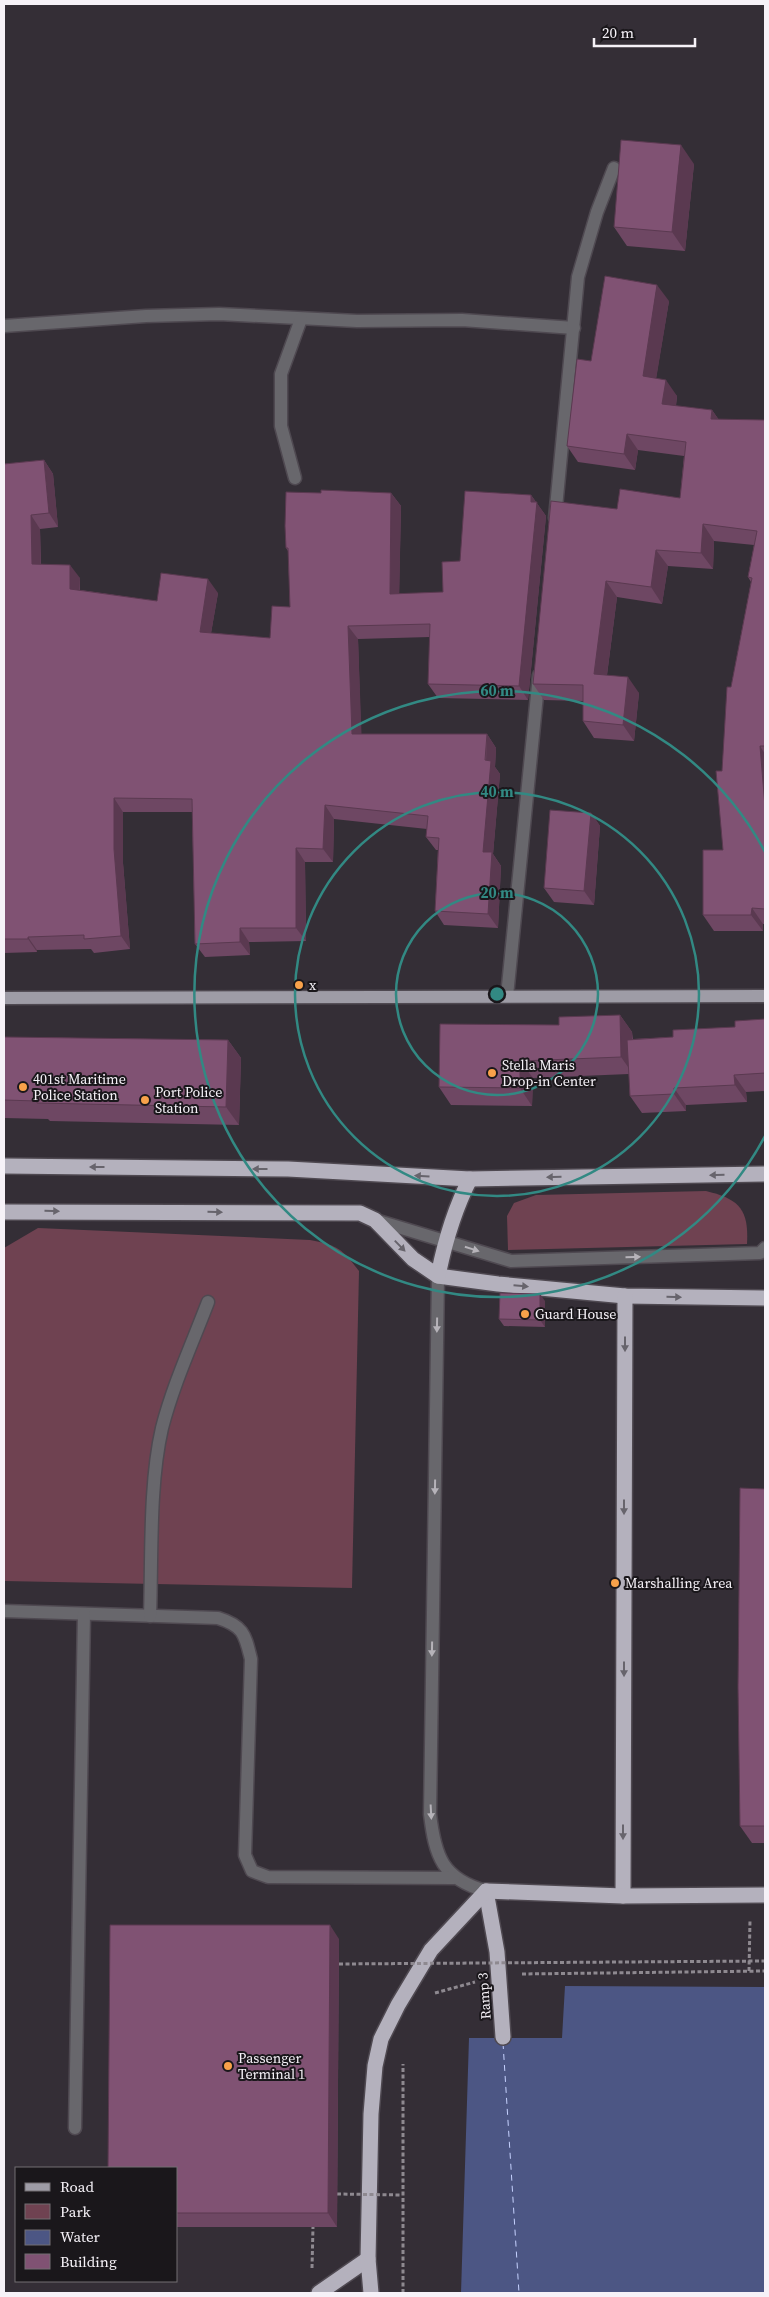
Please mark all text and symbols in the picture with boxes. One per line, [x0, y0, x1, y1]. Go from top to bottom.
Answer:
scale bar [594, 15, 695, 47]
text: 20 m [602, 22, 634, 43]
text: 60 m [480, 680, 514, 701]
text: 40 m [480, 781, 514, 802]
text: 20 m [480, 882, 514, 903]
place label: x [309, 975, 317, 995]
marker: x [293, 979, 305, 991]
centre of rings [488, 985, 506, 1003]
place label: Stella Maris Drop-in Center [502, 1055, 596, 1091]
marker: Stella Maris Drop-in Center [486, 1067, 498, 1079]
place label: 401st Maritime Police Station [33, 1069, 126, 1105]
marker: 401st Maritime Police Station [17, 1081, 29, 1093]
place label: Port Police Station [155, 1082, 222, 1118]
marker: Port Police Station [139, 1094, 151, 1106]
one-way arrow [89, 1163, 105, 1171]
one-way arrow [251, 1165, 267, 1173]
one-way arrow [708, 1171, 724, 1179]
one-way arrow [414, 1172, 430, 1180]
one-way arrow [546, 1174, 562, 1182]
one-way arrow [45, 1207, 61, 1215]
one-way arrow [207, 1209, 223, 1217]
one-way arrow [394, 1239, 406, 1251]
one-way arrow [465, 1245, 480, 1253]
one-way arrow [625, 1253, 641, 1261]
one-way arrow [513, 1283, 529, 1291]
one-way arrow [666, 1293, 682, 1301]
place label: Guard House [535, 1304, 616, 1324]
marker: Guard House [519, 1308, 531, 1320]
one-way arrow [433, 1317, 441, 1333]
one-way arrow [621, 1337, 629, 1353]
one-way arrow [430, 1479, 438, 1495]
one-way arrow [620, 1499, 628, 1515]
place label: Marshalling Area [625, 1573, 733, 1593]
marker: Marshalling Area [609, 1577, 621, 1589]
one-way arrow [428, 1642, 436, 1658]
one-way arrow [620, 1662, 628, 1678]
one-way arrow [427, 1804, 435, 1820]
one-way arrow [619, 1824, 627, 1840]
street label: Ramp 3 [472, 1972, 496, 2020]
place label: Passenger Terminal 1 [238, 2048, 305, 2084]
marker: Passenger Terminal 1 [222, 2060, 234, 2072]
legend [15, 2167, 178, 2282]
text: Road [60, 2176, 94, 2197]
text: Park [60, 2201, 92, 2222]
text: Water [60, 2226, 101, 2247]
text: Building [60, 2251, 117, 2272]

